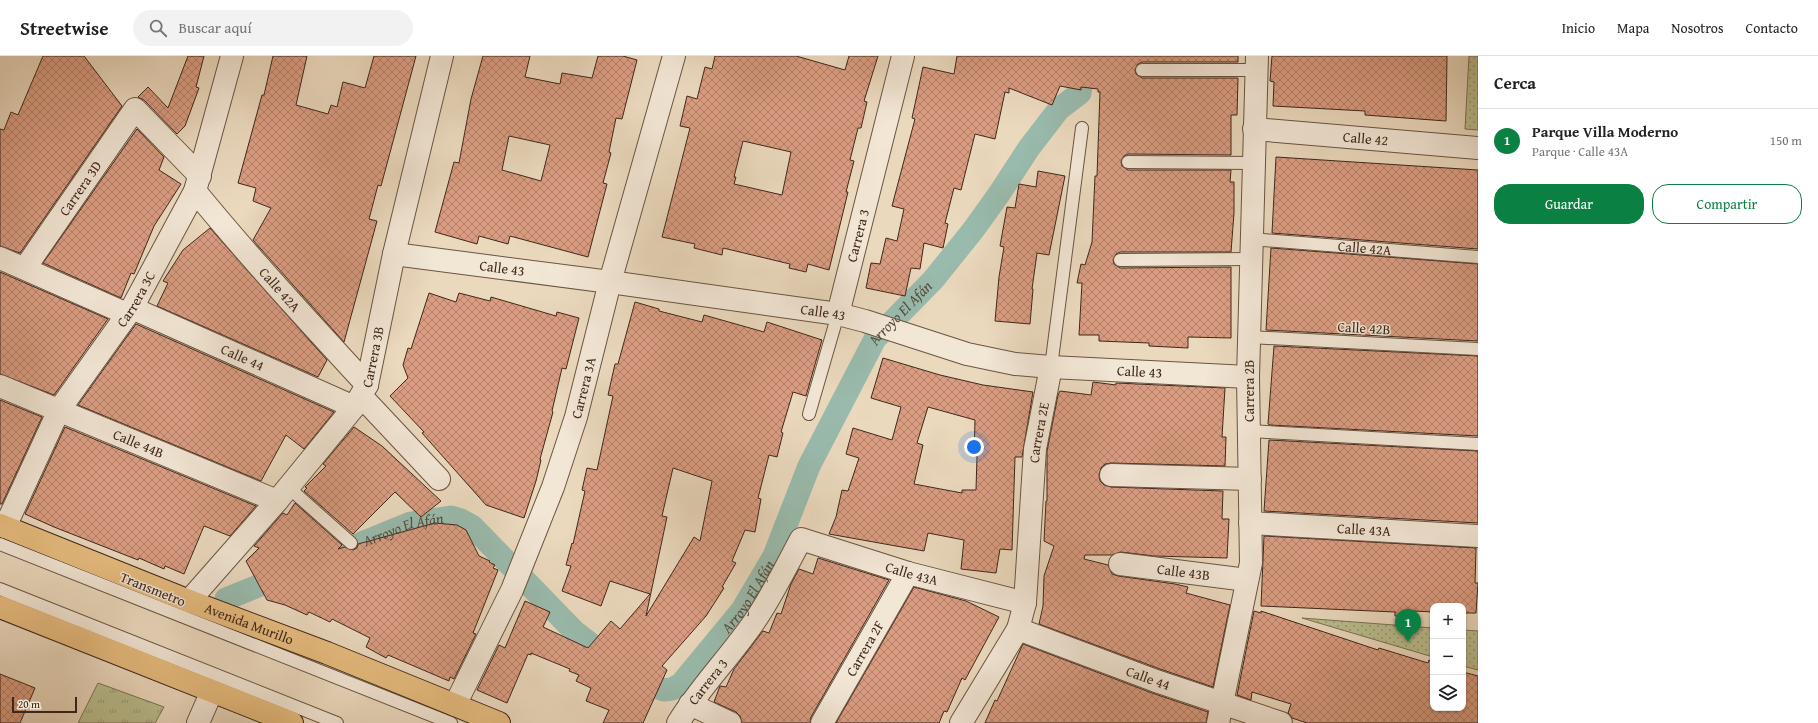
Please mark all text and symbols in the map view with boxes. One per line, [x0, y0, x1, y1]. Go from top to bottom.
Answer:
search box [133, 10, 413, 46]
text: Streetwise [20, 14, 109, 42]
icon: search [147, 17, 169, 39]
text: Buscar aquí [179, 17, 252, 38]
text: Inicio [1562, 18, 1595, 38]
text: Mapa [1617, 18, 1649, 38]
text: Nosotros [1671, 18, 1724, 38]
text: Contacto [1746, 18, 1798, 38]
text: Cerca [1494, 70, 1536, 95]
text: Parque Villa Moderno [1532, 121, 1678, 142]
street label: Calle 42 [1342, 127, 1389, 150]
text: 1 [1504, 131, 1510, 150]
text: 150 m [1770, 131, 1802, 150]
text: Parque · Calle 43A [1532, 142, 1628, 161]
street label: Carrera 3D [54, 157, 106, 220]
button: Guardar [1494, 184, 1644, 224]
button: Compartir [1652, 184, 1802, 224]
street label: Carrera 3 [841, 207, 874, 264]
street label: Calle 42A [1337, 236, 1393, 260]
street label: Calle 43 [478, 255, 526, 281]
street label: Calle 42A [254, 263, 306, 317]
street label: Carrera 3C [112, 267, 160, 331]
water label: Arroyo El Afán [862, 276, 937, 350]
street label: Calle 43 [799, 299, 848, 326]
street label: Calle 42B [1337, 317, 1391, 339]
street label: Carrera 3B [357, 324, 389, 389]
street label: Calle 44 [218, 339, 267, 376]
street label: Carrera 3A [566, 354, 601, 421]
street label: Calle 43 [1116, 360, 1163, 383]
street label: Carrera 2B [1239, 360, 1259, 422]
street label: Carrera 2E [1024, 400, 1054, 463]
street label: Calle 44B [110, 424, 167, 463]
your location [964, 437, 984, 457]
water label: Arroyo El Afán [359, 507, 445, 552]
street label: Calle 43A [1336, 518, 1392, 541]
water label: Arroyo El Afán [716, 556, 779, 638]
street label: Calle 43A [883, 556, 941, 590]
street label: Calle 43B [1156, 559, 1211, 585]
street label: Transmetro [117, 567, 189, 611]
street label: Avenida Murillo [202, 598, 297, 650]
map controls [1430, 603, 1466, 711]
button: + [1430, 603, 1466, 639]
pin: 1 [1395, 609, 1421, 642]
street label: Carrera 2F [841, 617, 889, 680]
button: − [1430, 639, 1466, 675]
street label: Carrera 3 [683, 654, 732, 709]
street label: Calle 44 [1123, 661, 1173, 695]
button: layers [1430, 675, 1466, 711]
scale bar [12, 695, 77, 714]
text: 20 m [18, 696, 40, 712]

